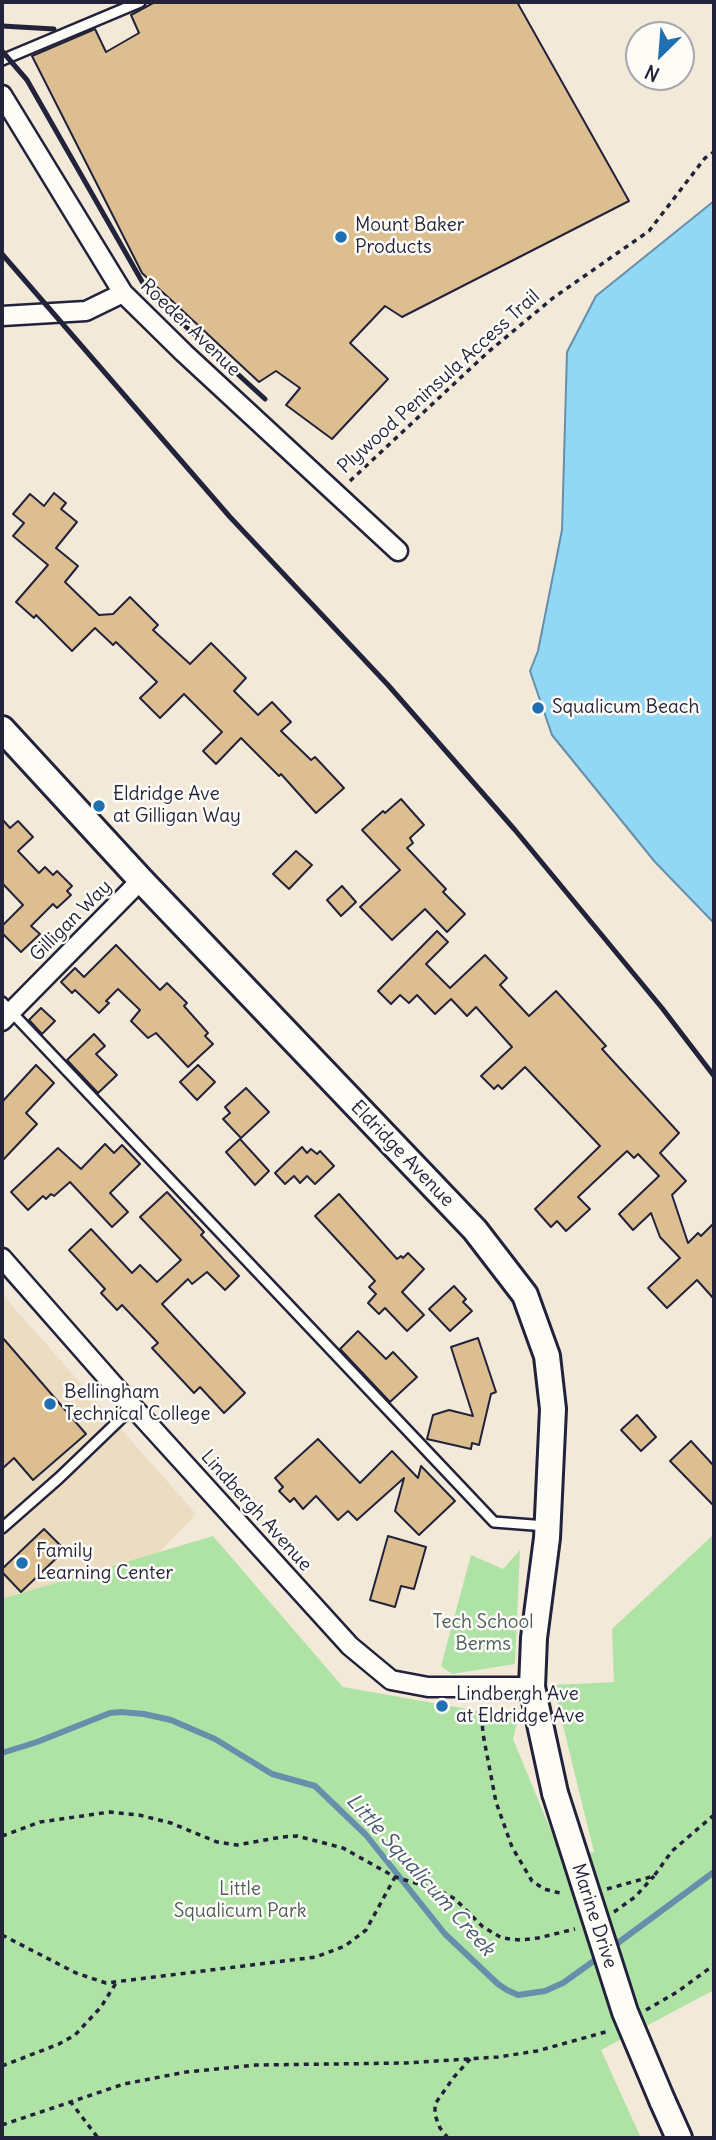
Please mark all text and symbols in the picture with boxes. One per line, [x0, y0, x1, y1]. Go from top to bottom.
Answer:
north arrow [625, 21, 695, 91]
text: N [641, 60, 663, 87]
place label: Mount Baker Products [355, 215, 465, 259]
marker: Mount Baker Products [333, 229, 349, 245]
street label: Roeder Avenue [135, 275, 245, 381]
street label: Plywood Peninsula Access Trail [333, 285, 545, 479]
place label: Squalicum Beach [552, 697, 699, 719]
marker: Squalicum Beach [530, 700, 546, 716]
place label: Eldridge Ave at Gilligan Way [113, 784, 241, 828]
marker: Eldridge Ave at Gilligan Way [91, 798, 107, 814]
street label: Gilligan Way [25, 875, 117, 967]
street label: Eldridge Avenue [346, 1096, 458, 1212]
place label: Bellingham Technical College [64, 1382, 210, 1426]
marker: Bellingham Technical College [42, 1396, 58, 1412]
street label: Lindbergh Avenue [196, 1446, 316, 1576]
place label: Family Learning Center [36, 1541, 173, 1585]
marker: Family Learning Center [14, 1555, 30, 1571]
park label: Tech School Berms [433, 1612, 533, 1656]
place label: Lindbergh Ave at Eldridge Ave [456, 1684, 584, 1728]
marker: Lindbergh Ave at Eldridge Ave [434, 1698, 450, 1714]
water label: Little Squalicum Creek [341, 1789, 499, 1961]
street label: Marine Drive [566, 1861, 622, 1971]
park label: Little Squalicum Park [174, 1879, 306, 1923]

